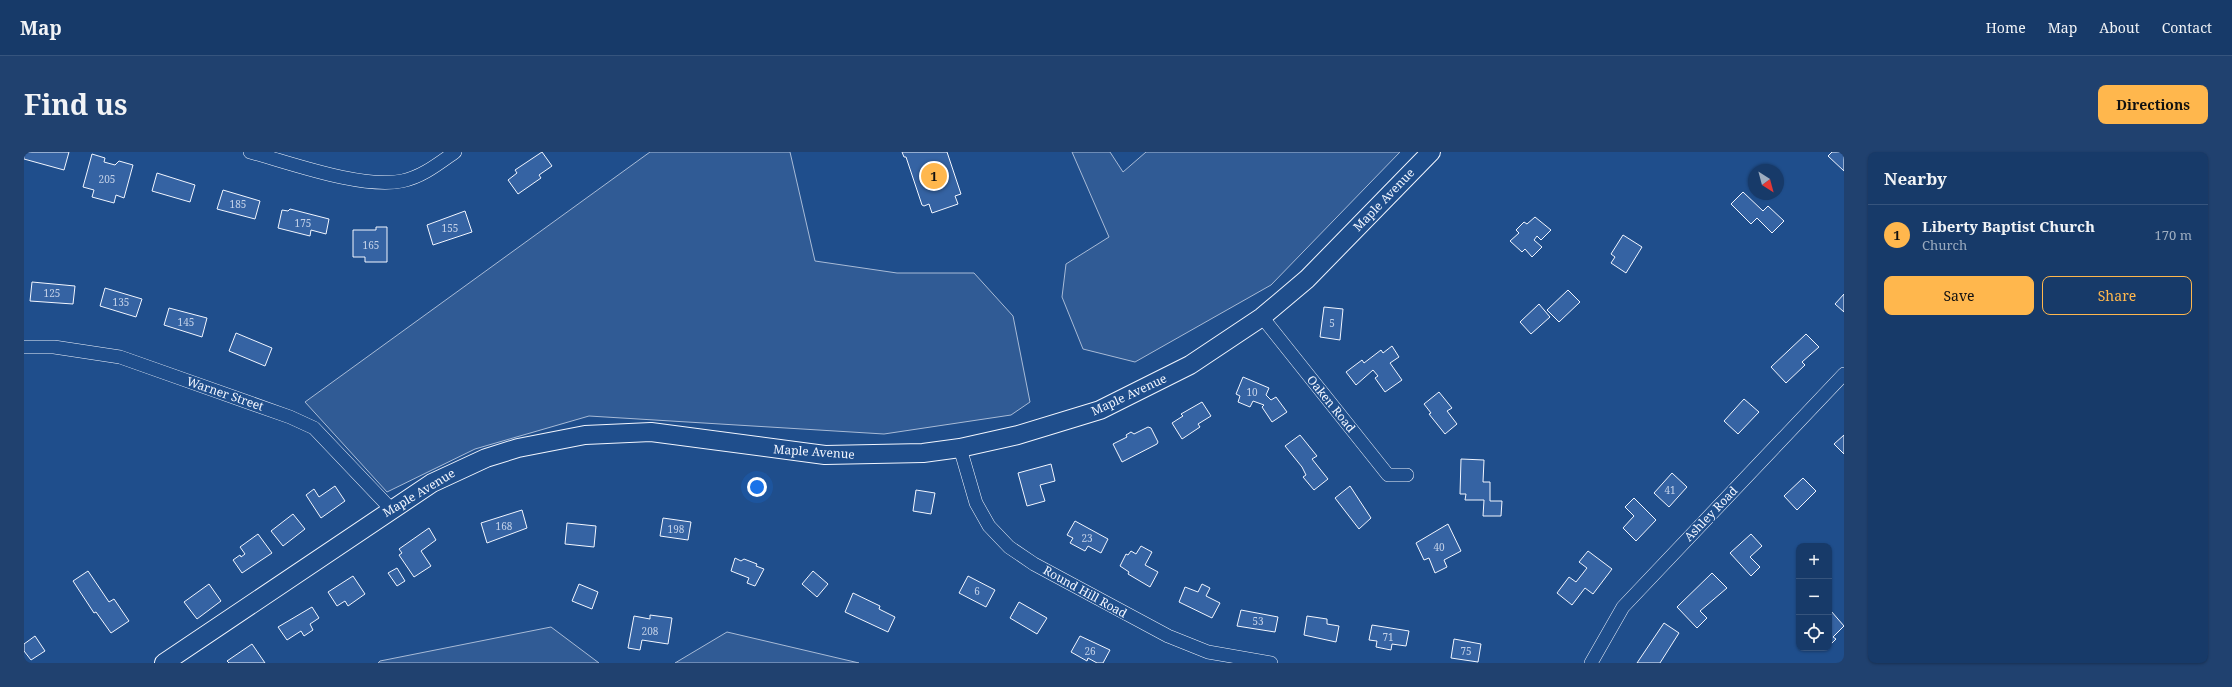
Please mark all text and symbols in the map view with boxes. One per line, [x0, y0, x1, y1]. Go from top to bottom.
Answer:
text: Map [20, 15, 62, 41]
text: Home [1986, 18, 2026, 37]
text: Map [2048, 18, 2077, 37]
text: About [2099, 18, 2140, 37]
text: Contact [2162, 18, 2212, 37]
text: Find us [24, 85, 128, 123]
button: Directions [2098, 85, 2208, 124]
pin: 1 [921, 161, 947, 191]
street label: Maple Avenue [1349, 164, 1418, 235]
north arrow [1748, 164, 1784, 200]
text: Nearby [1884, 167, 1947, 190]
house number: 205 [99, 172, 115, 186]
house number: 185 [230, 197, 246, 211]
house number: 175 [295, 216, 311, 230]
text: Liberty Baptist Church [1922, 216, 2095, 236]
house number: 155 [442, 221, 458, 235]
text: 1 [1893, 226, 1901, 244]
text: 170 m [2155, 226, 2192, 244]
text: Church [1922, 236, 1967, 254]
house number: 165 [363, 238, 379, 252]
button: Save [1884, 276, 2034, 315]
button: Share [2042, 276, 2192, 315]
house number: 125 [44, 286, 60, 300]
house number: 135 [113, 295, 129, 309]
house number: 145 [178, 315, 194, 329]
house number: 5 [1329, 316, 1335, 330]
street label: Maple Avenue [1088, 370, 1169, 419]
street label: Warner Street [184, 372, 266, 415]
street label: Oaken Road [1303, 372, 1360, 436]
house number: 10 [1246, 385, 1258, 399]
street label: Maple Avenue [773, 440, 855, 463]
street label: Maple Avenue [379, 464, 458, 521]
your location [747, 477, 767, 497]
street label: Ashley Road [1680, 482, 1742, 545]
house number: 41 [1664, 483, 1676, 497]
house number: 168 [496, 519, 513, 533]
house number: 198 [668, 522, 685, 536]
house number: 23 [1081, 531, 1093, 545]
house number: 40 [1433, 540, 1445, 554]
map controls [1796, 543, 1832, 651]
button: + [1796, 543, 1832, 579]
street label: Round Hill Road [1040, 561, 1131, 622]
button: − [1796, 579, 1832, 615]
house number: 6 [974, 584, 980, 598]
house number: 53 [1252, 614, 1264, 628]
button: locate [1796, 615, 1832, 651]
house number: 208 [642, 624, 659, 638]
house number: 71 [1382, 630, 1394, 644]
house number: 26 [1084, 644, 1096, 658]
house number: 75 [1460, 644, 1472, 658]

